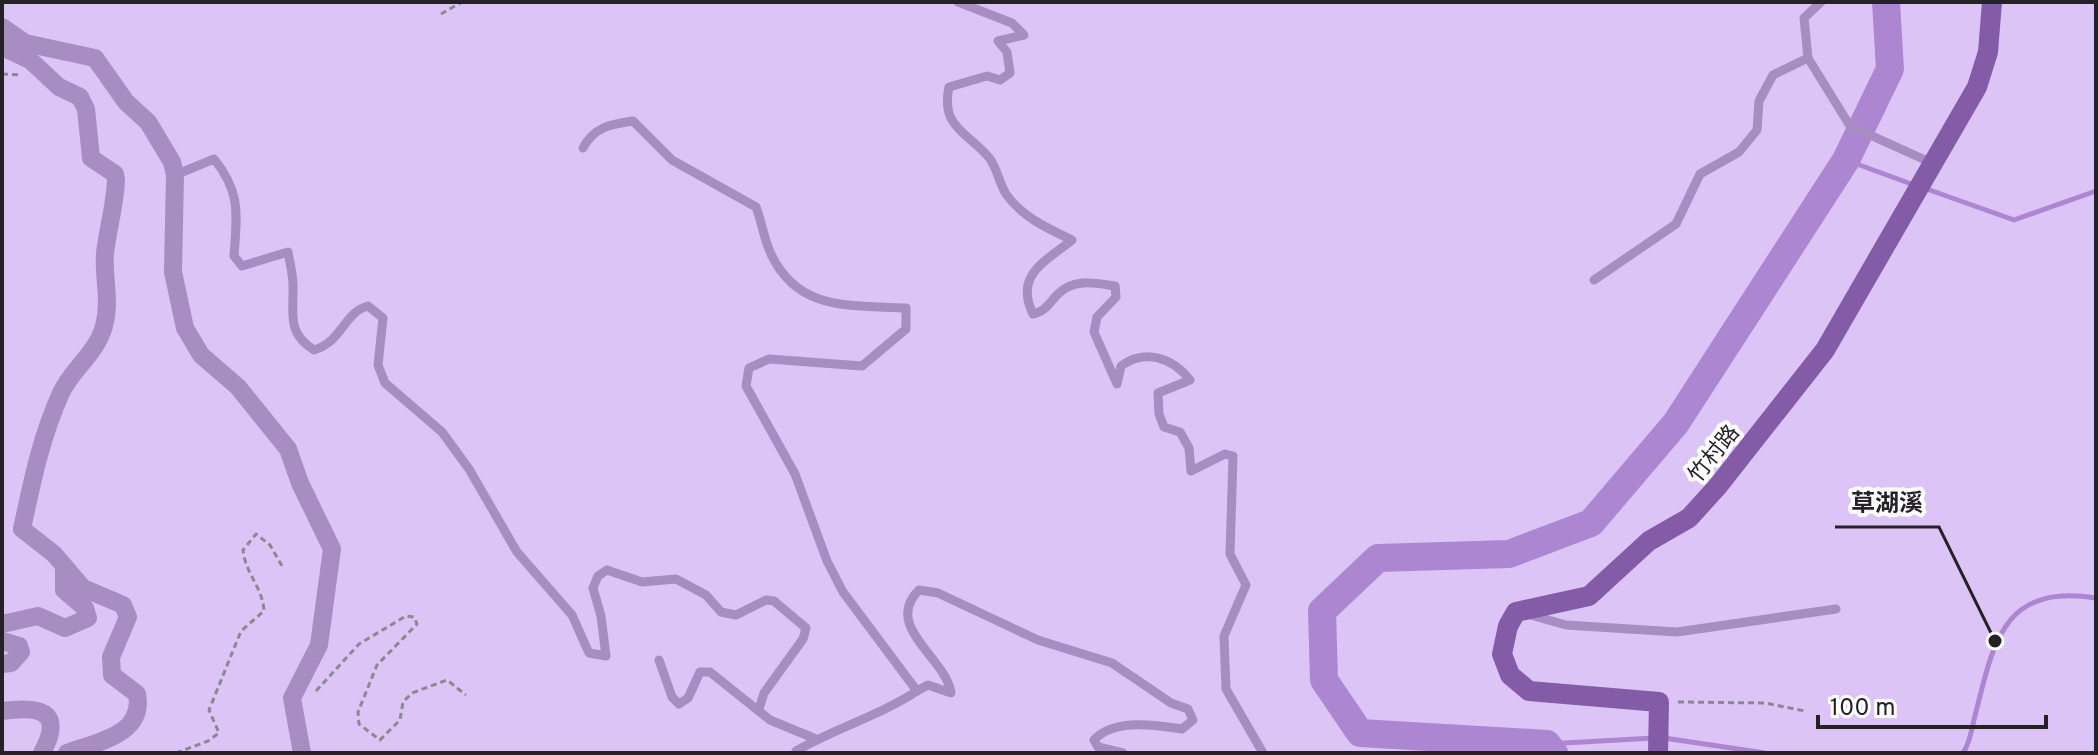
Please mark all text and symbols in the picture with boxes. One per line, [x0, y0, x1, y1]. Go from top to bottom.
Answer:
street label: 竹村路 [1684, 420, 1746, 489]
callout: 草湖溪 [1835, 479, 1939, 527]
text: 草湖溪 [1851, 490, 1923, 520]
scale bar [1818, 679, 2046, 729]
text: 100 m [1830, 694, 1896, 724]

